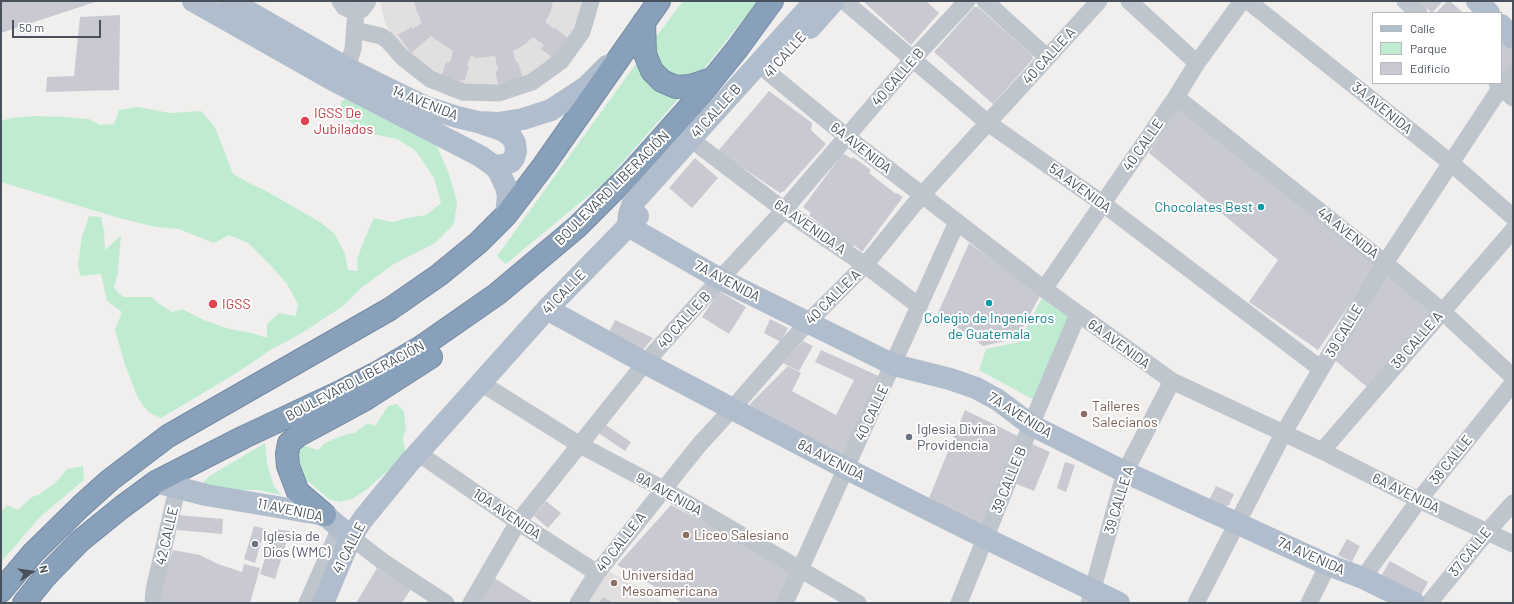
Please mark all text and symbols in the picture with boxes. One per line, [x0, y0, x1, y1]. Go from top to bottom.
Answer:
scale bar [14, 12, 103, 38]
legend [1372, 12, 1502, 84]
text: 50 m [19, 20, 44, 34]
text: Calle [1410, 21, 1435, 35]
street label: 40 CALLE A [1019, 24, 1079, 88]
street label: 41 CALLE [760, 29, 810, 81]
text: Parque [1410, 41, 1447, 55]
street label: 40 CALLE B [868, 45, 928, 109]
text: Edificio [1410, 61, 1450, 75]
street label: 3A AVENIDA [1348, 79, 1416, 137]
street label: 41 CALLE B [687, 80, 745, 142]
street label: 14 AVENIDA [390, 82, 460, 124]
place label: IGSS De Jubilados [314, 105, 373, 138]
marker: IGSS De Jubilados [299, 115, 311, 127]
street label: 40 CALLE [1119, 116, 1167, 174]
street label: 6A AVENIDA [827, 119, 895, 177]
street label: BOULEVARD LIBERACIÓN [551, 127, 673, 249]
street label: 5A AVENIDA [1046, 160, 1114, 216]
street label: 6A AVENIDA A [771, 196, 849, 258]
place label: Chocolates Best [1155, 199, 1253, 215]
marker: Chocolates Best [1256, 202, 1266, 212]
street label: 4A AVENIDA [1314, 204, 1382, 262]
street label: 7A AVENIDA [691, 257, 763, 305]
street label: 41 CALLE [539, 266, 589, 318]
street label: 40 CALLE A [802, 266, 864, 328]
street label: 40 CALLE B [654, 288, 714, 352]
place label: IGSS [222, 296, 251, 312]
marker: IGSS [207, 298, 219, 310]
marker: Colegio de Ingenieros de Guatemala [984, 298, 994, 308]
street label: 39 CALLE [1322, 302, 1366, 360]
street label: 38 CALLE A [1388, 308, 1446, 372]
place label: Colegio de Ingenieros de Guatemala [924, 310, 1054, 342]
street label: 6A AVENIDA [1085, 316, 1153, 372]
street label: BOULEVARD LIBERACIÓN [283, 337, 427, 425]
street label: 40 CALLE [852, 382, 892, 444]
street label: 7A AVENIDA [985, 389, 1055, 441]
place label: Talleres Salecianos [1092, 398, 1158, 430]
marker: Talleres Salecianos [1079, 409, 1089, 419]
place label: Iglesia Divina Providencia [917, 421, 996, 454]
marker: Iglesia Divina Providencia [904, 432, 914, 442]
street label: 38 CALLE [1426, 432, 1476, 488]
street label: 8A AVENIDA [795, 436, 867, 484]
street label: 39 CALLE B [988, 444, 1030, 516]
street label: 39 CALLE A [1101, 464, 1137, 536]
street label: 9A AVENIDA [633, 469, 705, 519]
street label: 6A AVENIDA [1370, 469, 1442, 517]
street label: 10A AVENIDA [470, 485, 544, 543]
street label: 11 AVENIDA [256, 495, 324, 525]
street label: 42 CALLE [152, 505, 182, 567]
street label: 40 CALLE A [593, 509, 649, 575]
street label: 41 CALLE [329, 519, 369, 577]
street label: 37 CALLE [1445, 524, 1495, 580]
place label: Liceo Salesiano [694, 527, 789, 543]
place label: Iglesia de Dios (WMC) [263, 528, 330, 560]
marker: Liceo Salesiano [681, 530, 691, 540]
street label: 7A AVENIDA [1275, 534, 1347, 578]
marker: Iglesia de Dios (WMC) [250, 539, 260, 549]
north arrow [12, 552, 52, 592]
text: N [37, 564, 51, 574]
place label: Universidad Mesoamericana [622, 567, 718, 600]
marker: Universidad Mesoamericana [609, 578, 619, 588]

